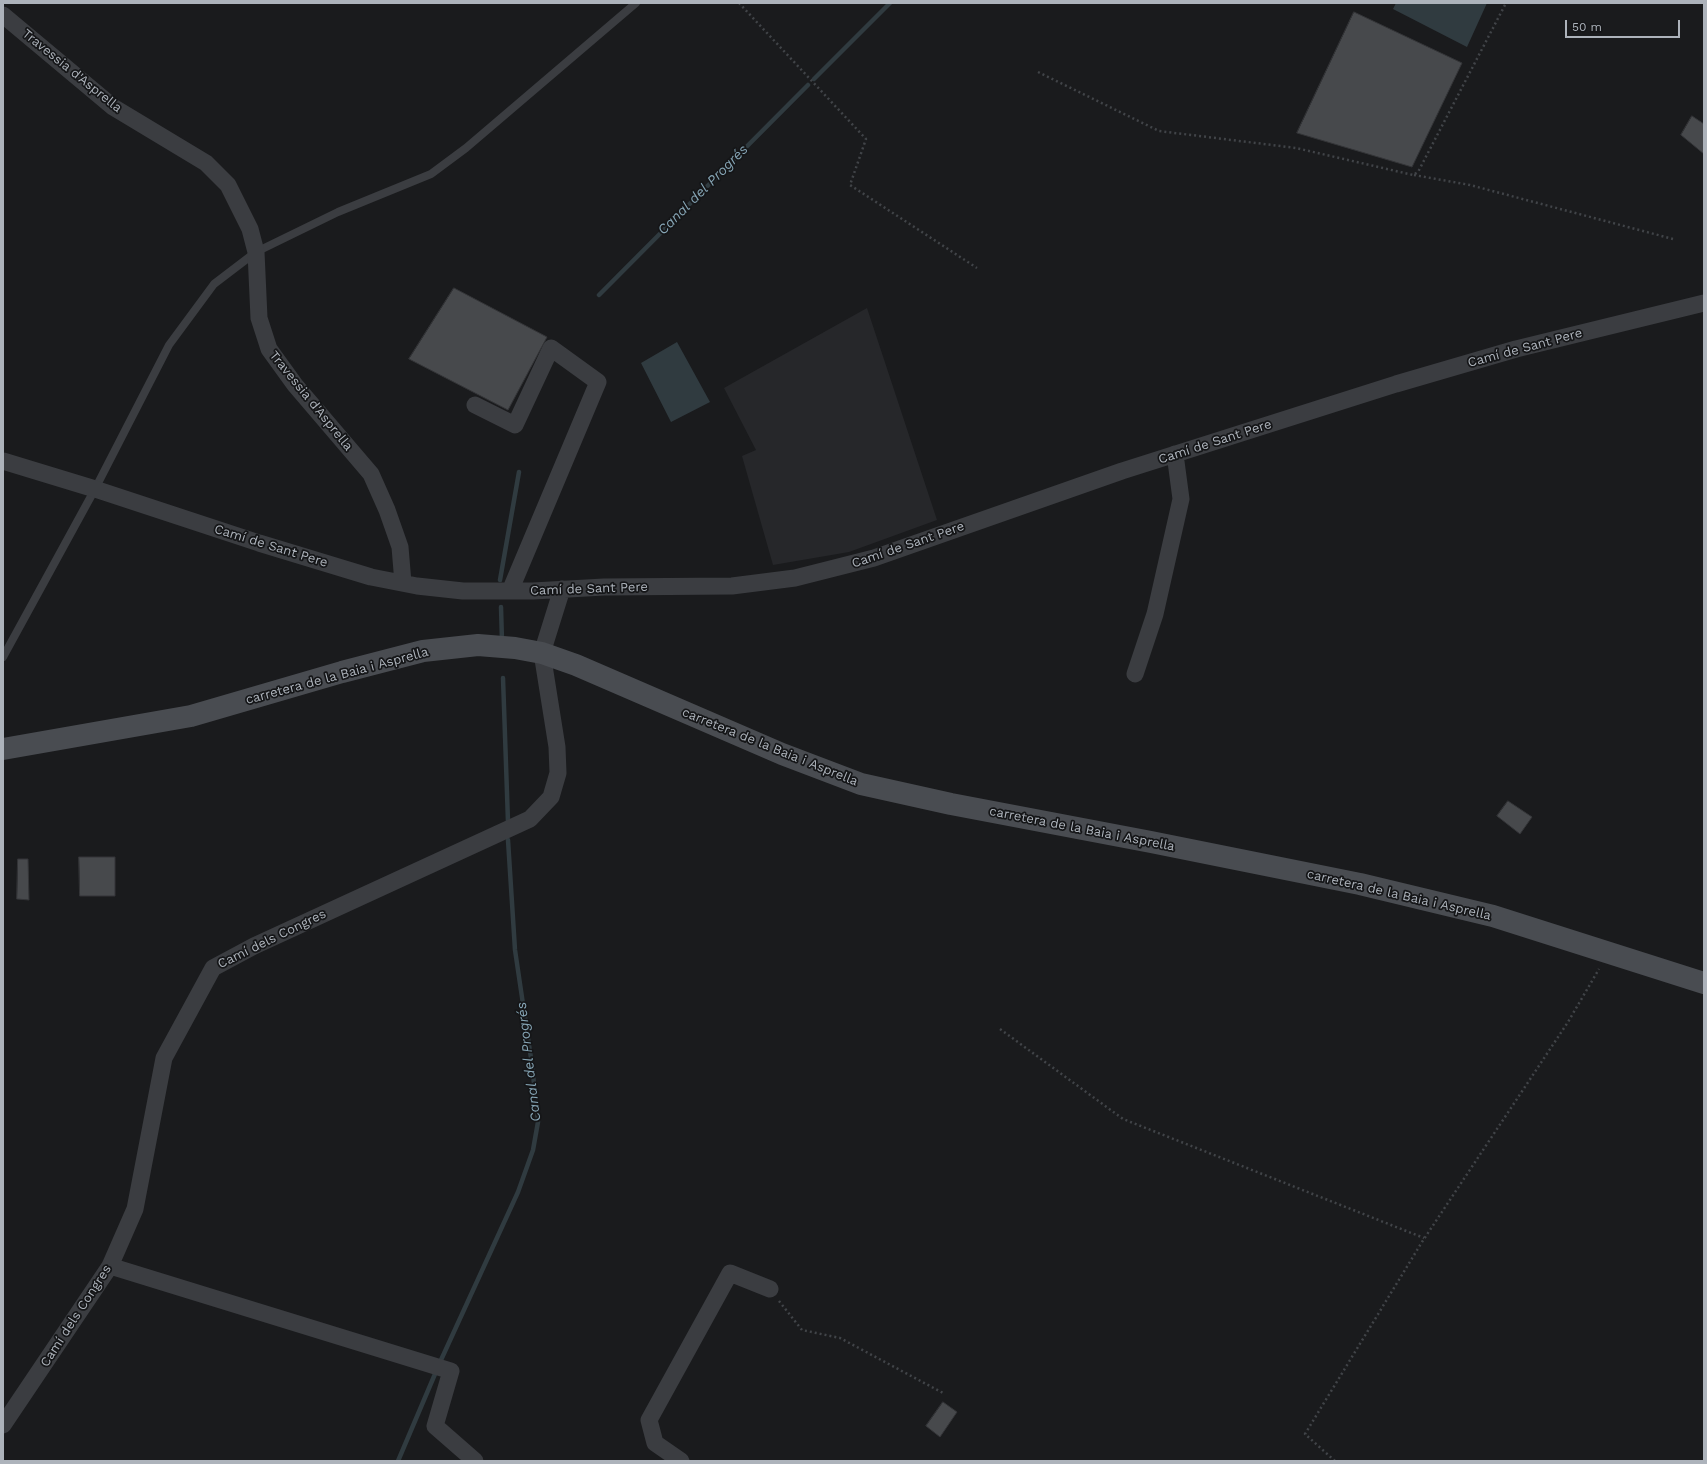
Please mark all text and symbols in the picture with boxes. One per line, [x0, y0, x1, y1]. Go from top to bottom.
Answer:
scale bar [1567, 12, 1682, 38]
text: 50 m [1572, 20, 1602, 34]
street label: Travessia d'Asprella [19, 26, 125, 116]
water label: Canal del Progrés [654, 141, 752, 239]
street label: Camí de Sant Pere [1466, 325, 1584, 371]
street label: Travessia d'Asprella [266, 348, 356, 454]
street label: Camí de Sant Pere [1157, 416, 1273, 468]
street label: Camí de Sant Pere [850, 518, 966, 572]
street label: Camí de Sant Pere [212, 521, 330, 571]
street label: Camí de Sant Pere [530, 579, 648, 599]
street label: carretera de la Baia i Asprella [244, 644, 430, 708]
street label: carretera de la Baia i Asprella [680, 704, 860, 790]
street label: carretera de la Baia i Asprella [988, 803, 1176, 855]
street label: carretera de la Baia i Asprella [1305, 866, 1493, 924]
street label: Camí dels Congres [215, 906, 329, 972]
water label: Canal del Progrés [513, 1001, 545, 1123]
street label: Camí dels Congres [37, 1262, 115, 1370]

